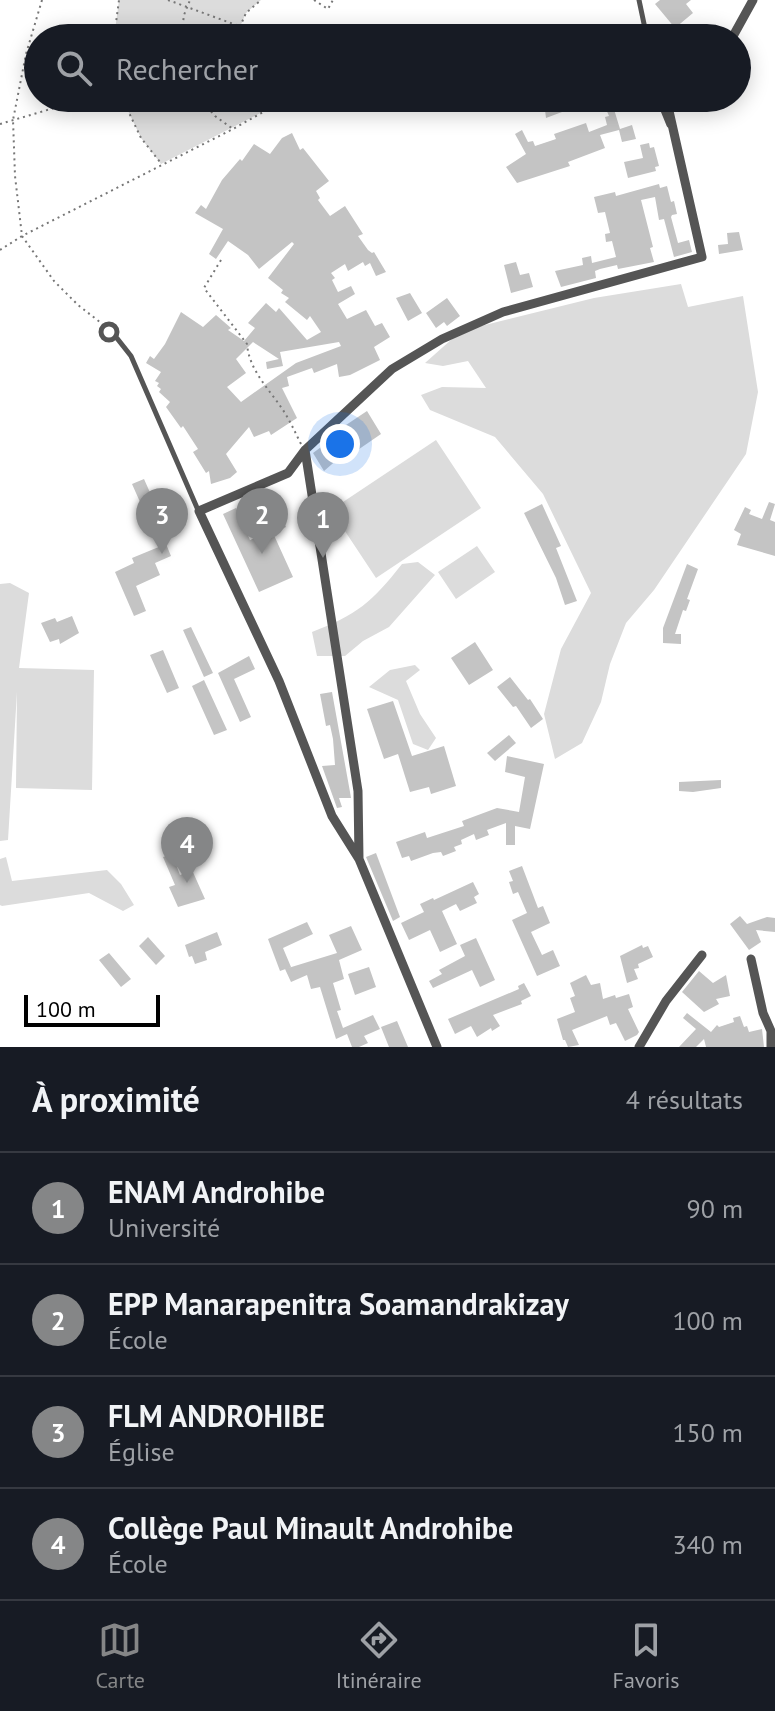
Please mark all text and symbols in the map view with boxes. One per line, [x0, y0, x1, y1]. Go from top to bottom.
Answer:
search box [24, 24, 751, 112]
icon: search [52, 46, 96, 90]
text: Rechercher [116, 49, 258, 88]
your location [320, 424, 360, 464]
pin: 3 [136, 488, 188, 554]
pin: 2 [236, 488, 288, 554]
pin: 1 [297, 492, 349, 558]
pin: 4 [161, 817, 213, 883]
scale bar [24, 991, 160, 1027]
text: 100 m [36, 995, 96, 1023]
text: À proximité [32, 1077, 200, 1121]
text: 4 résultats [626, 1083, 743, 1116]
text: ENAM Androhibe [108, 1172, 325, 1211]
text: 1 [51, 1192, 65, 1225]
text: 90 m [687, 1192, 743, 1225]
text: Université [108, 1211, 220, 1244]
text: EPP Manarapenitra Soamandrakizay [108, 1284, 569, 1323]
text: 2 [51, 1304, 65, 1337]
text: 100 m [672, 1304, 743, 1337]
text: École [108, 1323, 168, 1356]
text: FLM ANDROHIBE [108, 1396, 325, 1435]
text: 3 [51, 1416, 65, 1449]
text: 150 m [672, 1416, 743, 1449]
text: Église [108, 1435, 175, 1468]
text: Collège Paul Minault Androhibe [108, 1508, 513, 1547]
text: 4 [51, 1528, 65, 1561]
text: 340 m [672, 1528, 743, 1561]
text: École [108, 1547, 168, 1580]
tab: Carte [95, 1618, 145, 1694]
tab: Itinéraire [336, 1618, 422, 1694]
tab: Favoris [613, 1618, 680, 1694]

